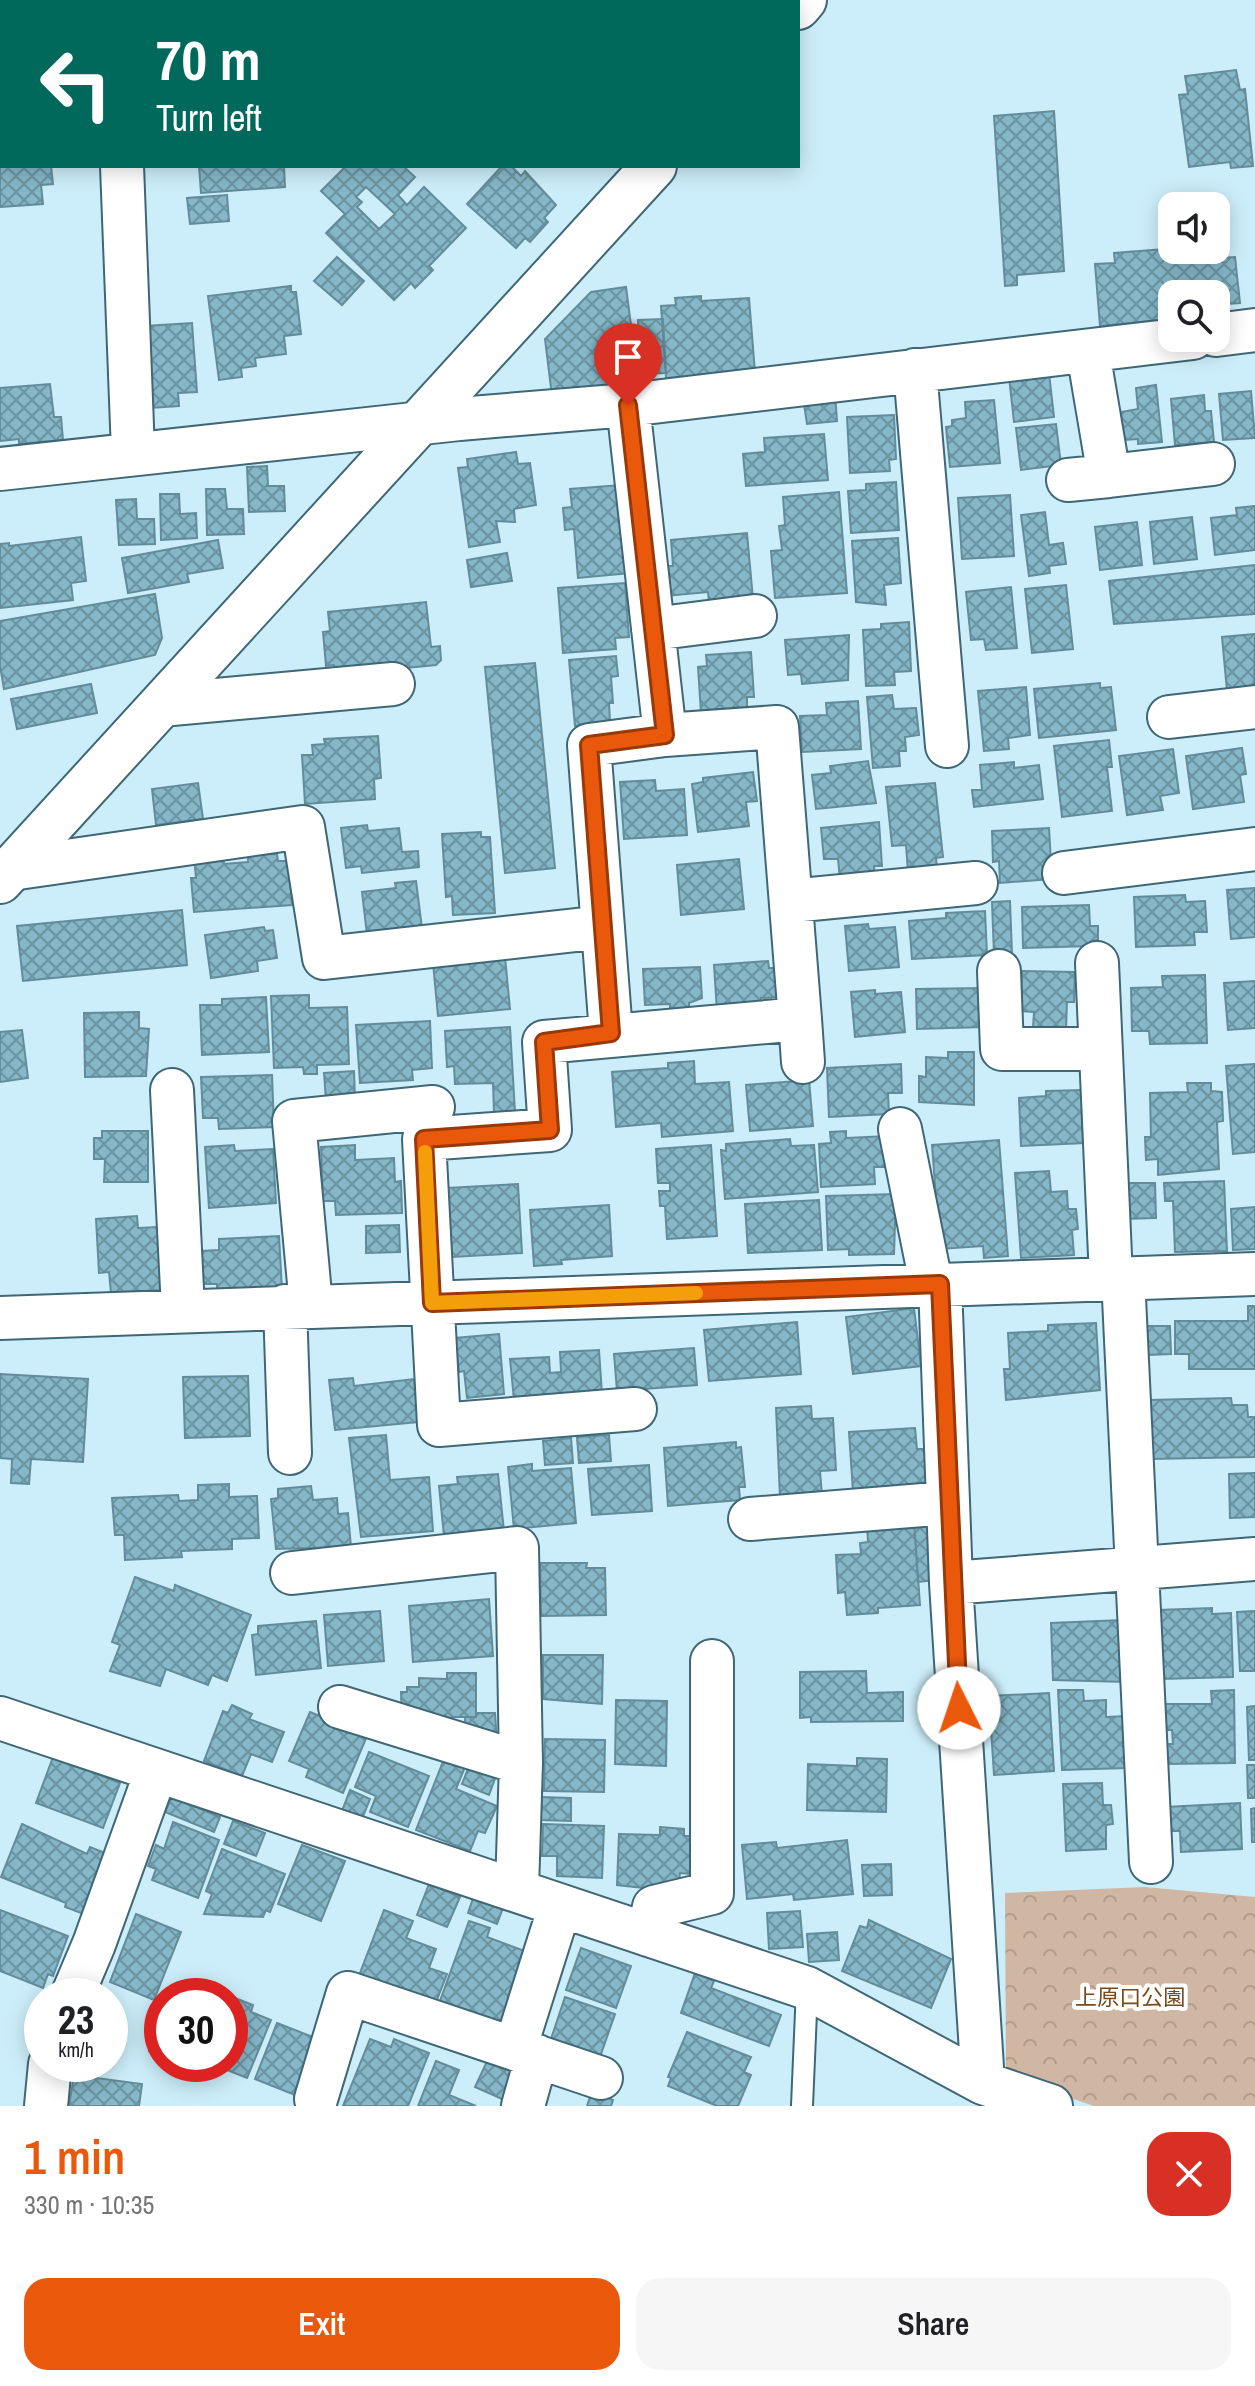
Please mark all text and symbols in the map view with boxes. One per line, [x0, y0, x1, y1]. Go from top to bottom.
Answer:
text: 70 m [156, 22, 261, 97]
icon: left [24, 32, 128, 136]
text: Turn left [156, 94, 262, 142]
map controls [1158, 192, 1230, 352]
button: sound [1158, 192, 1230, 264]
button: search [1158, 280, 1230, 352]
pin [594, 323, 662, 405]
icon: arrive [606, 335, 650, 379]
position arrow [917, 1666, 1001, 1750]
speed limit sign: 30 [144, 1978, 248, 2082]
park label: 上原口公園 [1075, 1982, 1185, 2012]
text: 23 [58, 1993, 94, 2046]
text: km/h [58, 2036, 94, 2063]
text: 1 min [24, 2124, 125, 2189]
button: close [1147, 2132, 1231, 2216]
text: 330 m · 10:35 [24, 2187, 154, 2222]
button: Exit [24, 2278, 620, 2370]
button: Share [636, 2278, 1231, 2370]

